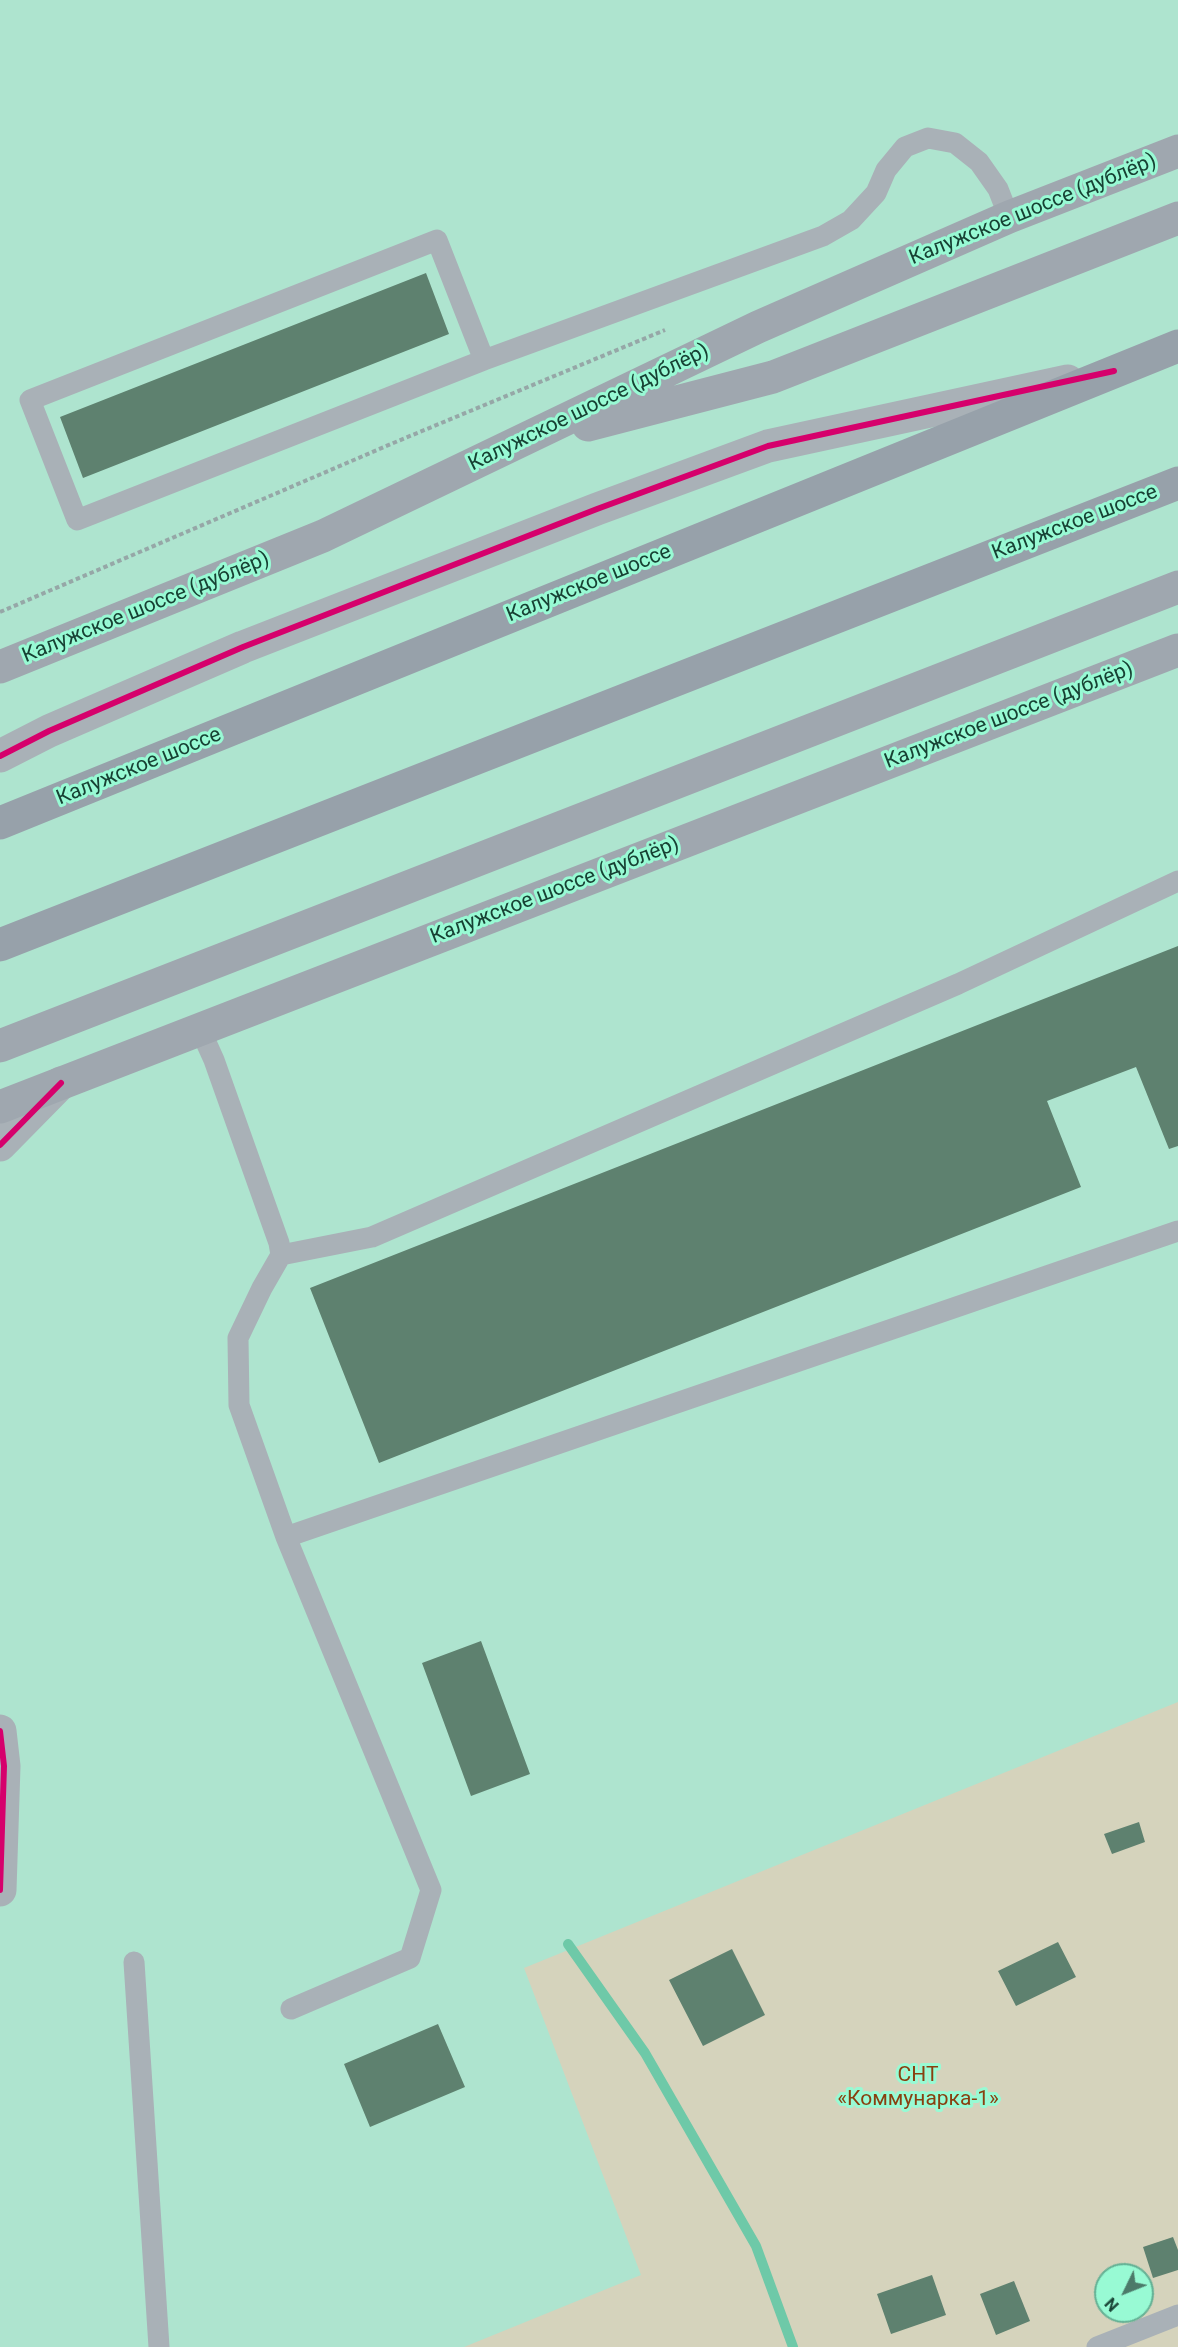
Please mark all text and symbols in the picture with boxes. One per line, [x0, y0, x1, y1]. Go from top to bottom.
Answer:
street label: Калужское шоссе (дублёр) [906, 149, 1160, 271]
street label: Калужское шоссе (дублёр) [465, 339, 713, 477]
street label: Калужское шоссе [989, 480, 1161, 566]
street label: Калужское шоссе [503, 539, 675, 629]
street label: Калужское шоссе (дублёр) [19, 547, 273, 669]
street label: Калужское шоссе (дублёр) [881, 657, 1137, 775]
street label: Калужское шоссе [53, 722, 225, 812]
street label: Калужское шоссе (дублёр) [427, 832, 683, 950]
park label: СНТ «Коммунарка-1» [837, 2063, 999, 2113]
north arrow [1094, 2263, 1154, 2323]
text: N [1101, 2294, 1123, 2315]

